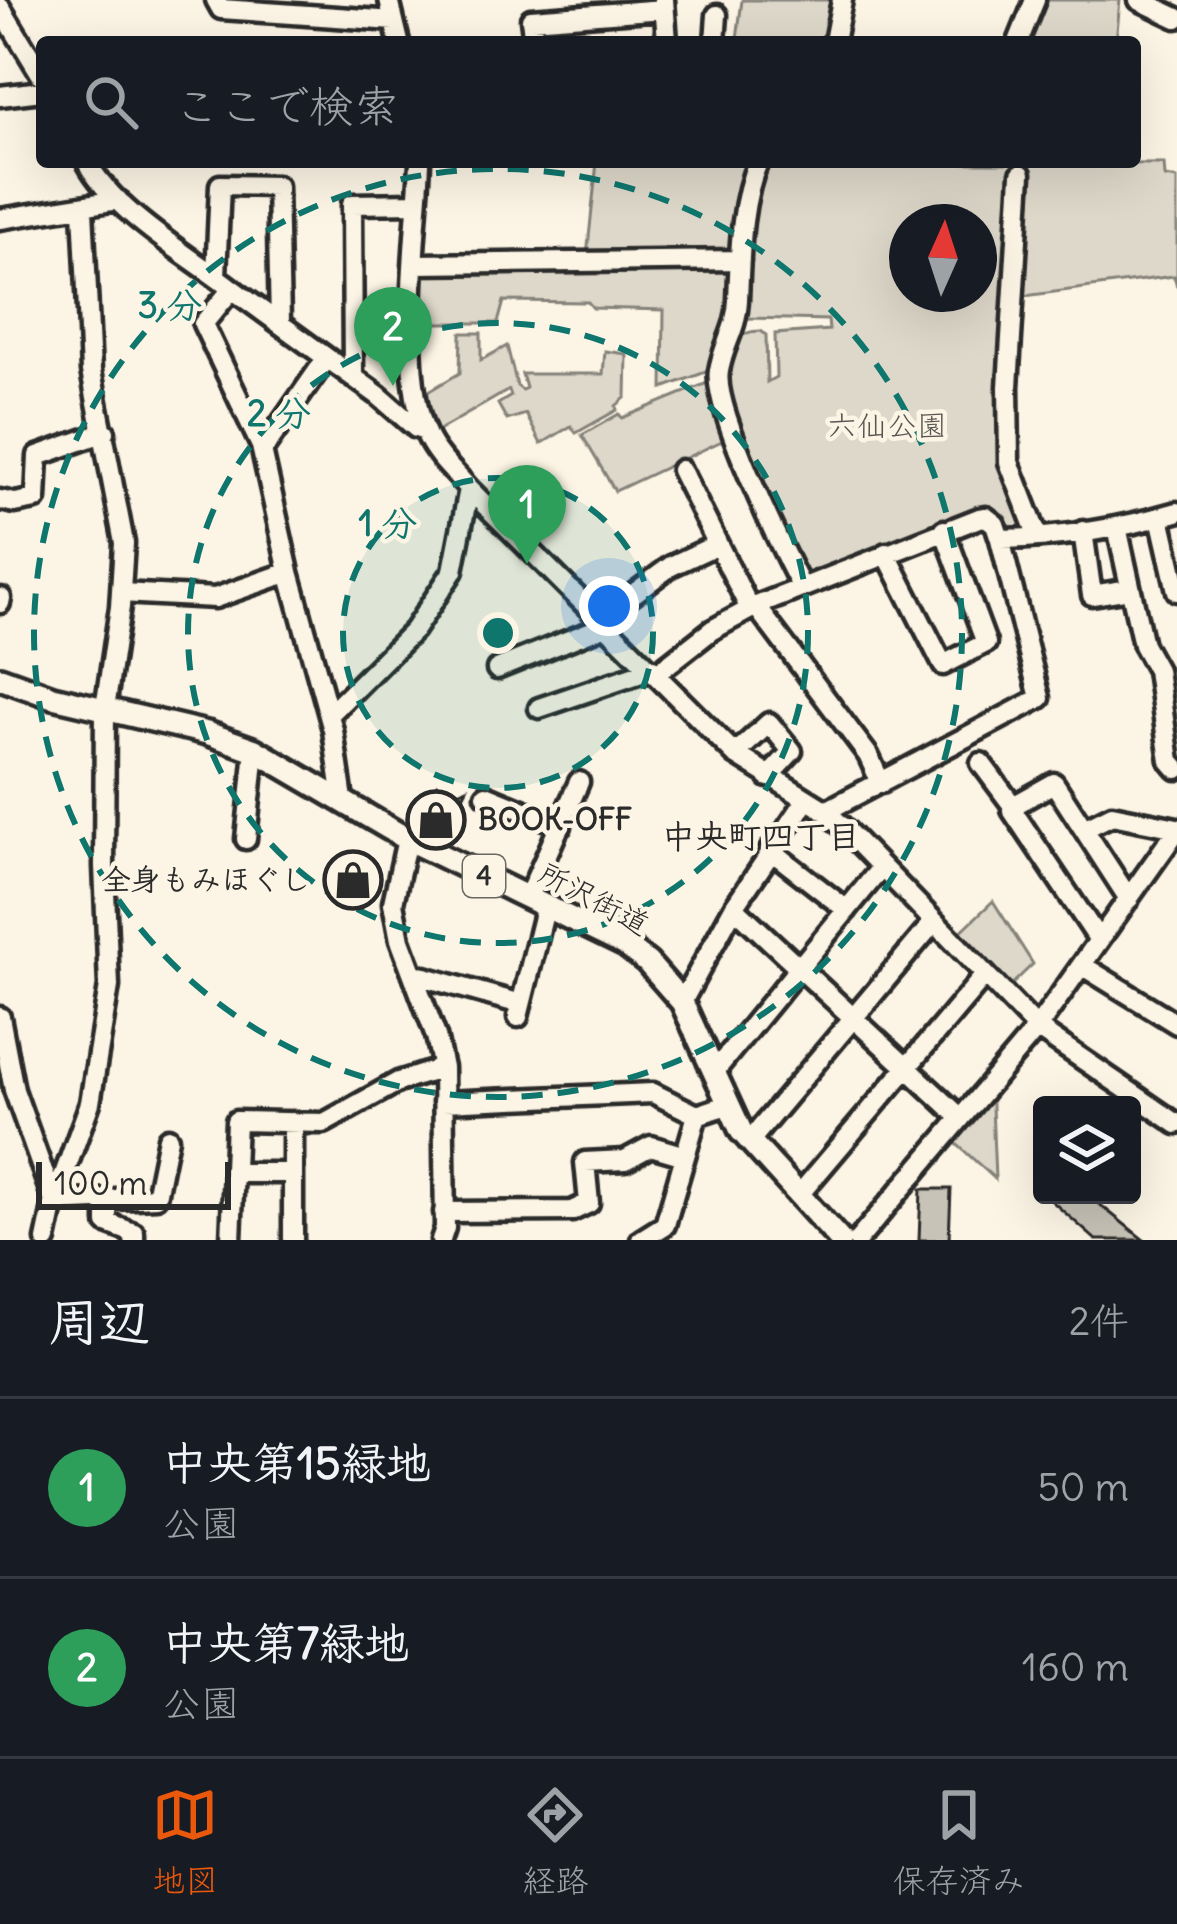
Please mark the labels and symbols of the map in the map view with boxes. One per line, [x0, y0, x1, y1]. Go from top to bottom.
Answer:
north arrow [889, 204, 997, 312]
text: 3 分 [137, 283, 203, 328]
pin: 2 [354, 287, 432, 386]
text: 2 分 [247, 391, 311, 436]
park label: 六仙公園 [827, 406, 947, 444]
pin: 1 [488, 465, 566, 564]
text: 1 分 [359, 501, 417, 546]
your location [579, 576, 639, 636]
centre of rings [477, 612, 519, 654]
shop icon: BOOK-OFF [405, 789, 467, 851]
place label: BOOK-OFF [478, 800, 632, 838]
district label: 中央町四丁目 [662, 815, 860, 857]
shop icon: 全身もみほぐし [322, 849, 384, 911]
street label: 所沢街道 [533, 853, 656, 943]
road number: 4 [463, 855, 505, 897]
place label: 全身もみほぐし [101, 860, 311, 898]
scale bar [36, 1156, 231, 1209]

